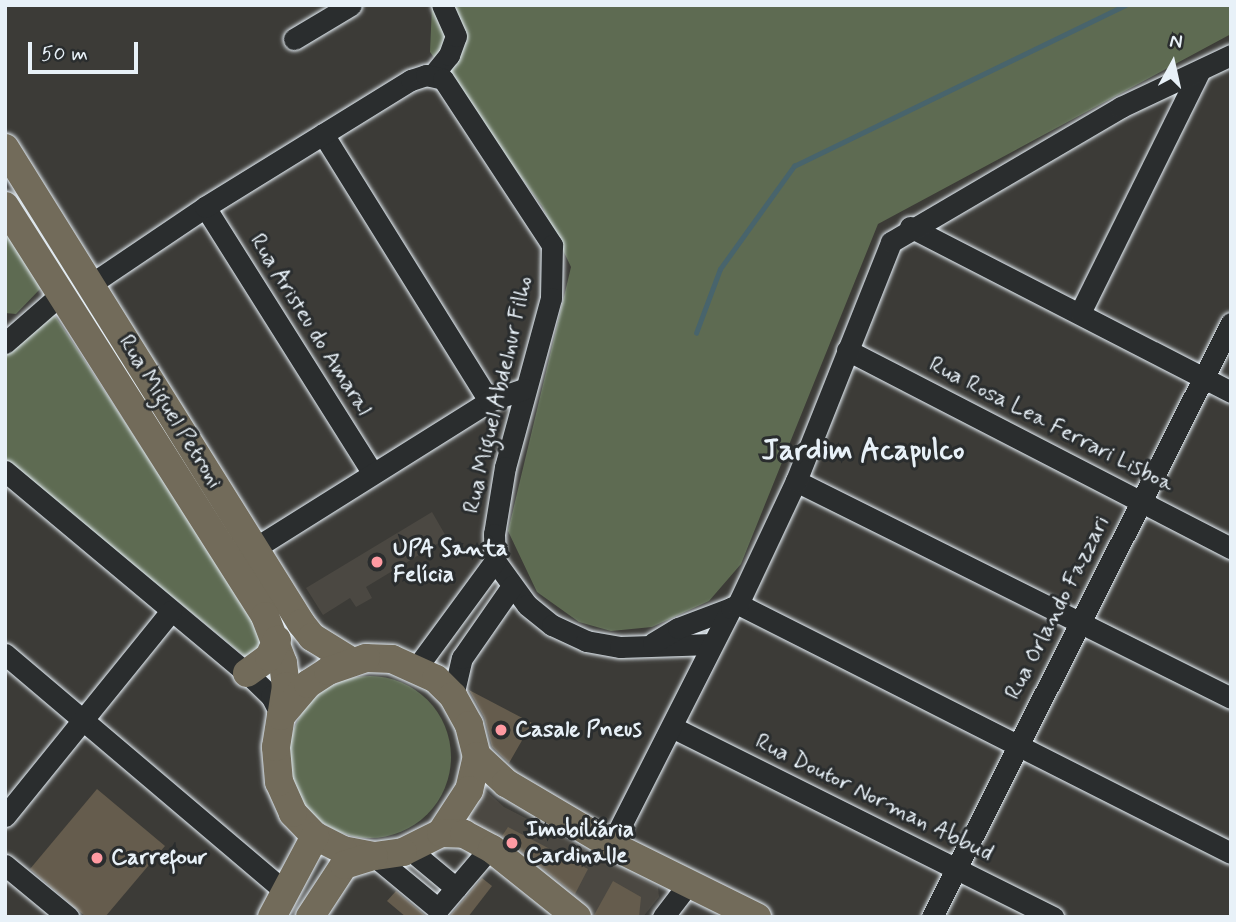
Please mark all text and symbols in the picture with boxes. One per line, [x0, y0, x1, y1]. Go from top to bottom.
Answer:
scale bar [32, 28, 142, 72]
north arrow [1138, 28, 1208, 98]
text: N [1168, 28, 1184, 55]
text: 50 m [41, 40, 88, 68]
street label: Rua Aristeu do Amaral [243, 228, 377, 422]
street label: Rua Miguel Abdelnur Filho [458, 273, 540, 517]
street label: Rua Miguel Petroni [112, 331, 228, 493]
street label: Rua Rosa Lea Ferrari Lisboa [922, 350, 1180, 500]
district label: Jardim Acapulco [760, 433, 966, 469]
street label: Rua Orlando Fazzari [1000, 513, 1116, 703]
place label: UPA Santa Felícia [393, 535, 499, 589]
marker: UPA Santa Felícia [367, 552, 387, 572]
place label: Casale Pneus [515, 716, 642, 744]
marker: Casale Pneus [493, 722, 509, 738]
street label: Rua Doutor Norman Abbud [753, 730, 995, 866]
place label: Imobiliária Cardinalle [526, 816, 634, 870]
marker: Imobiliária Cardinalle [504, 835, 520, 851]
place label: Carrefour [111, 844, 207, 872]
marker: Carrefour [89, 850, 105, 866]

